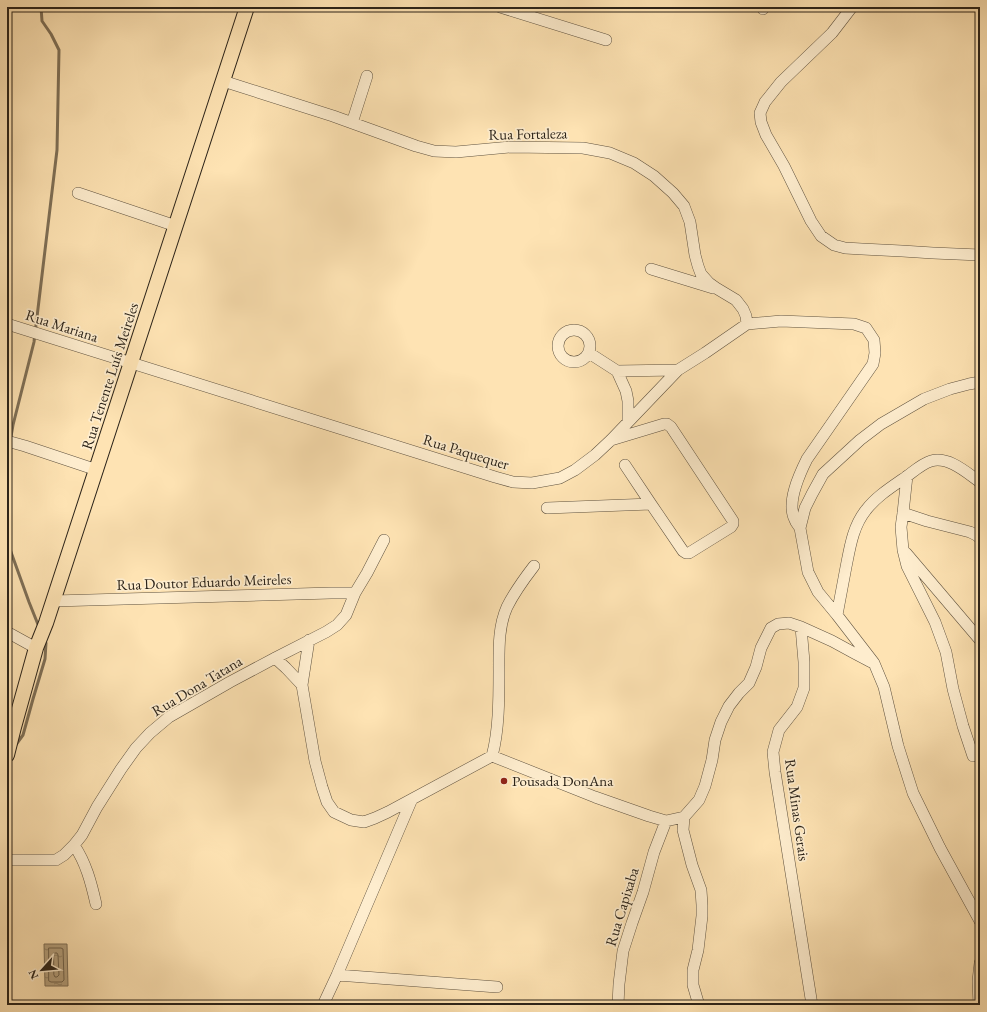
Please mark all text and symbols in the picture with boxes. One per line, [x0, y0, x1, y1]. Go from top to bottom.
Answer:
street label: Rua Fortaleza [488, 123, 568, 144]
street label: Rua Tenente Luís Meireles [77, 300, 142, 452]
street label: Rua Mariana [23, 305, 101, 346]
street label: Rua Paquequer [421, 429, 512, 474]
street label: Rua Doutor Eduardo Meireles [116, 569, 292, 594]
street label: Rua Dona Tatana [148, 651, 245, 720]
street label: Rua Minas Gerais [781, 758, 814, 862]
place label: Pousada DonAna [512, 771, 613, 790]
marker: Pousada DonAna [499, 776, 509, 786]
street label: Rua Capixaba [601, 865, 642, 949]
north arrow [22, 950, 62, 990]
text: N [25, 967, 41, 982]

